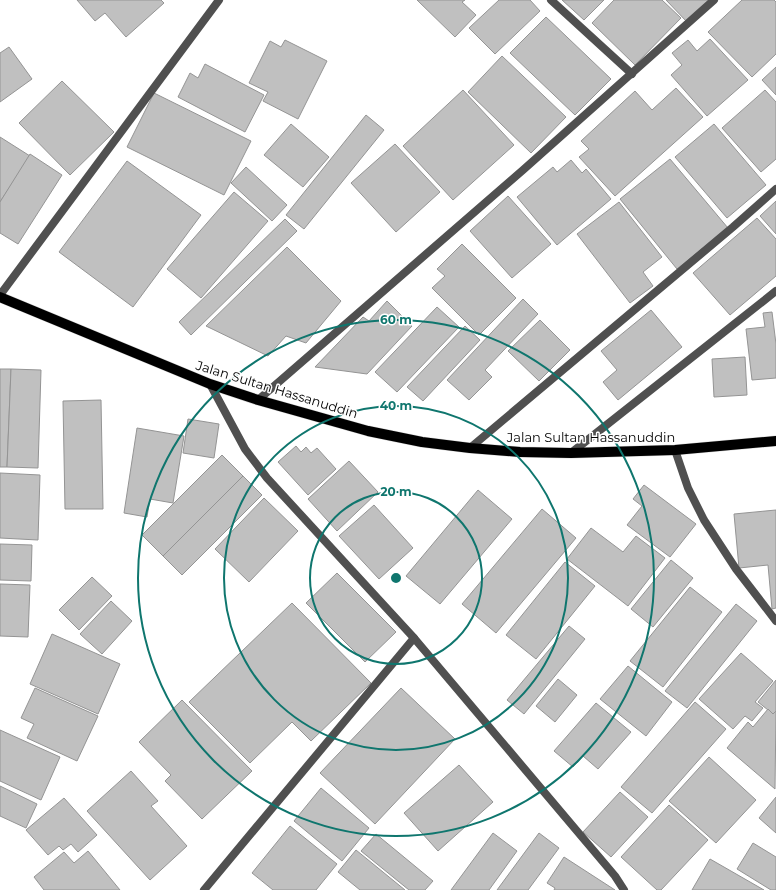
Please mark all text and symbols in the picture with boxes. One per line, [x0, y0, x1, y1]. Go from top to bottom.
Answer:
text: 60 m [380, 312, 412, 327]
street label: Jalan Sultan Hassanuddin [193, 356, 360, 421]
text: 40 m [380, 398, 412, 413]
street label: Jalan Sultan Hassanuddin [506, 429, 675, 445]
text: 20 m [380, 484, 412, 499]
centre of rings [389, 571, 403, 585]

